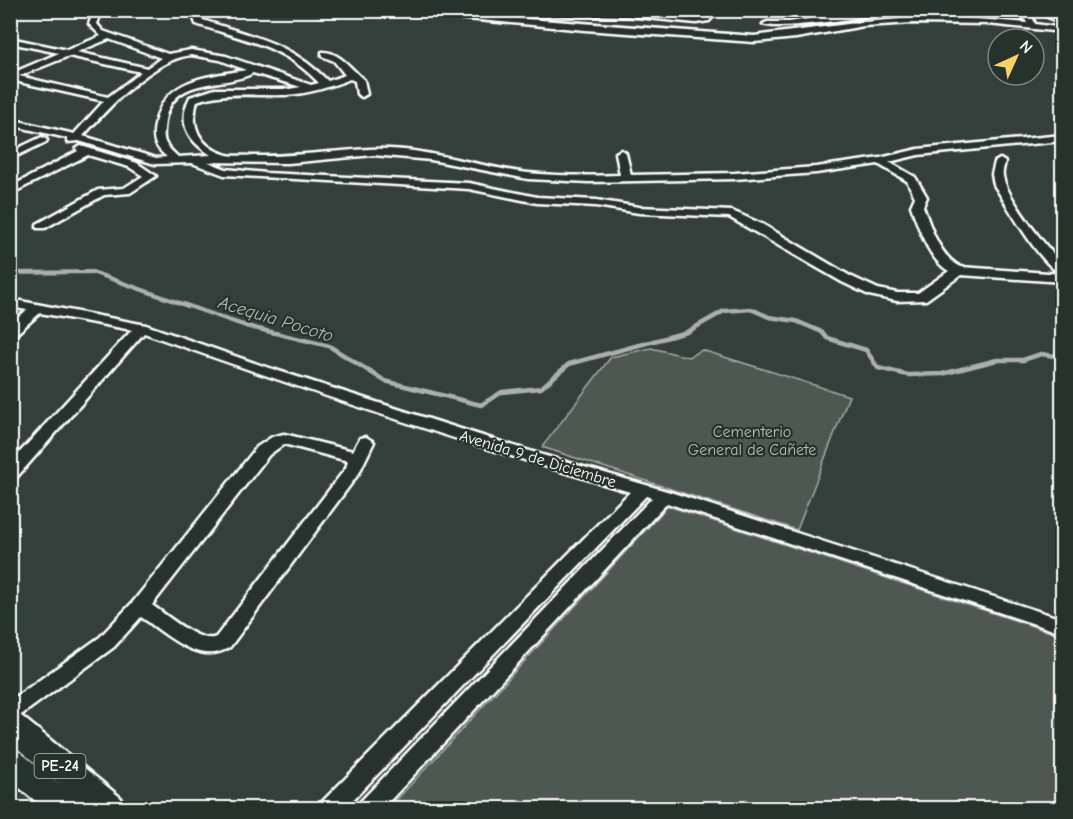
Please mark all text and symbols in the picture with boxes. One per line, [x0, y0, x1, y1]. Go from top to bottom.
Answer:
north arrow [986, 27, 1046, 87]
text: N [1016, 37, 1036, 57]
water label: Acequia Pocoto [215, 292, 336, 347]
park label: Cementerio General de Cañete [688, 423, 816, 459]
street label: Avenida 9 de Diciembre [457, 427, 618, 491]
road number: PE-24 [34, 754, 86, 778]

